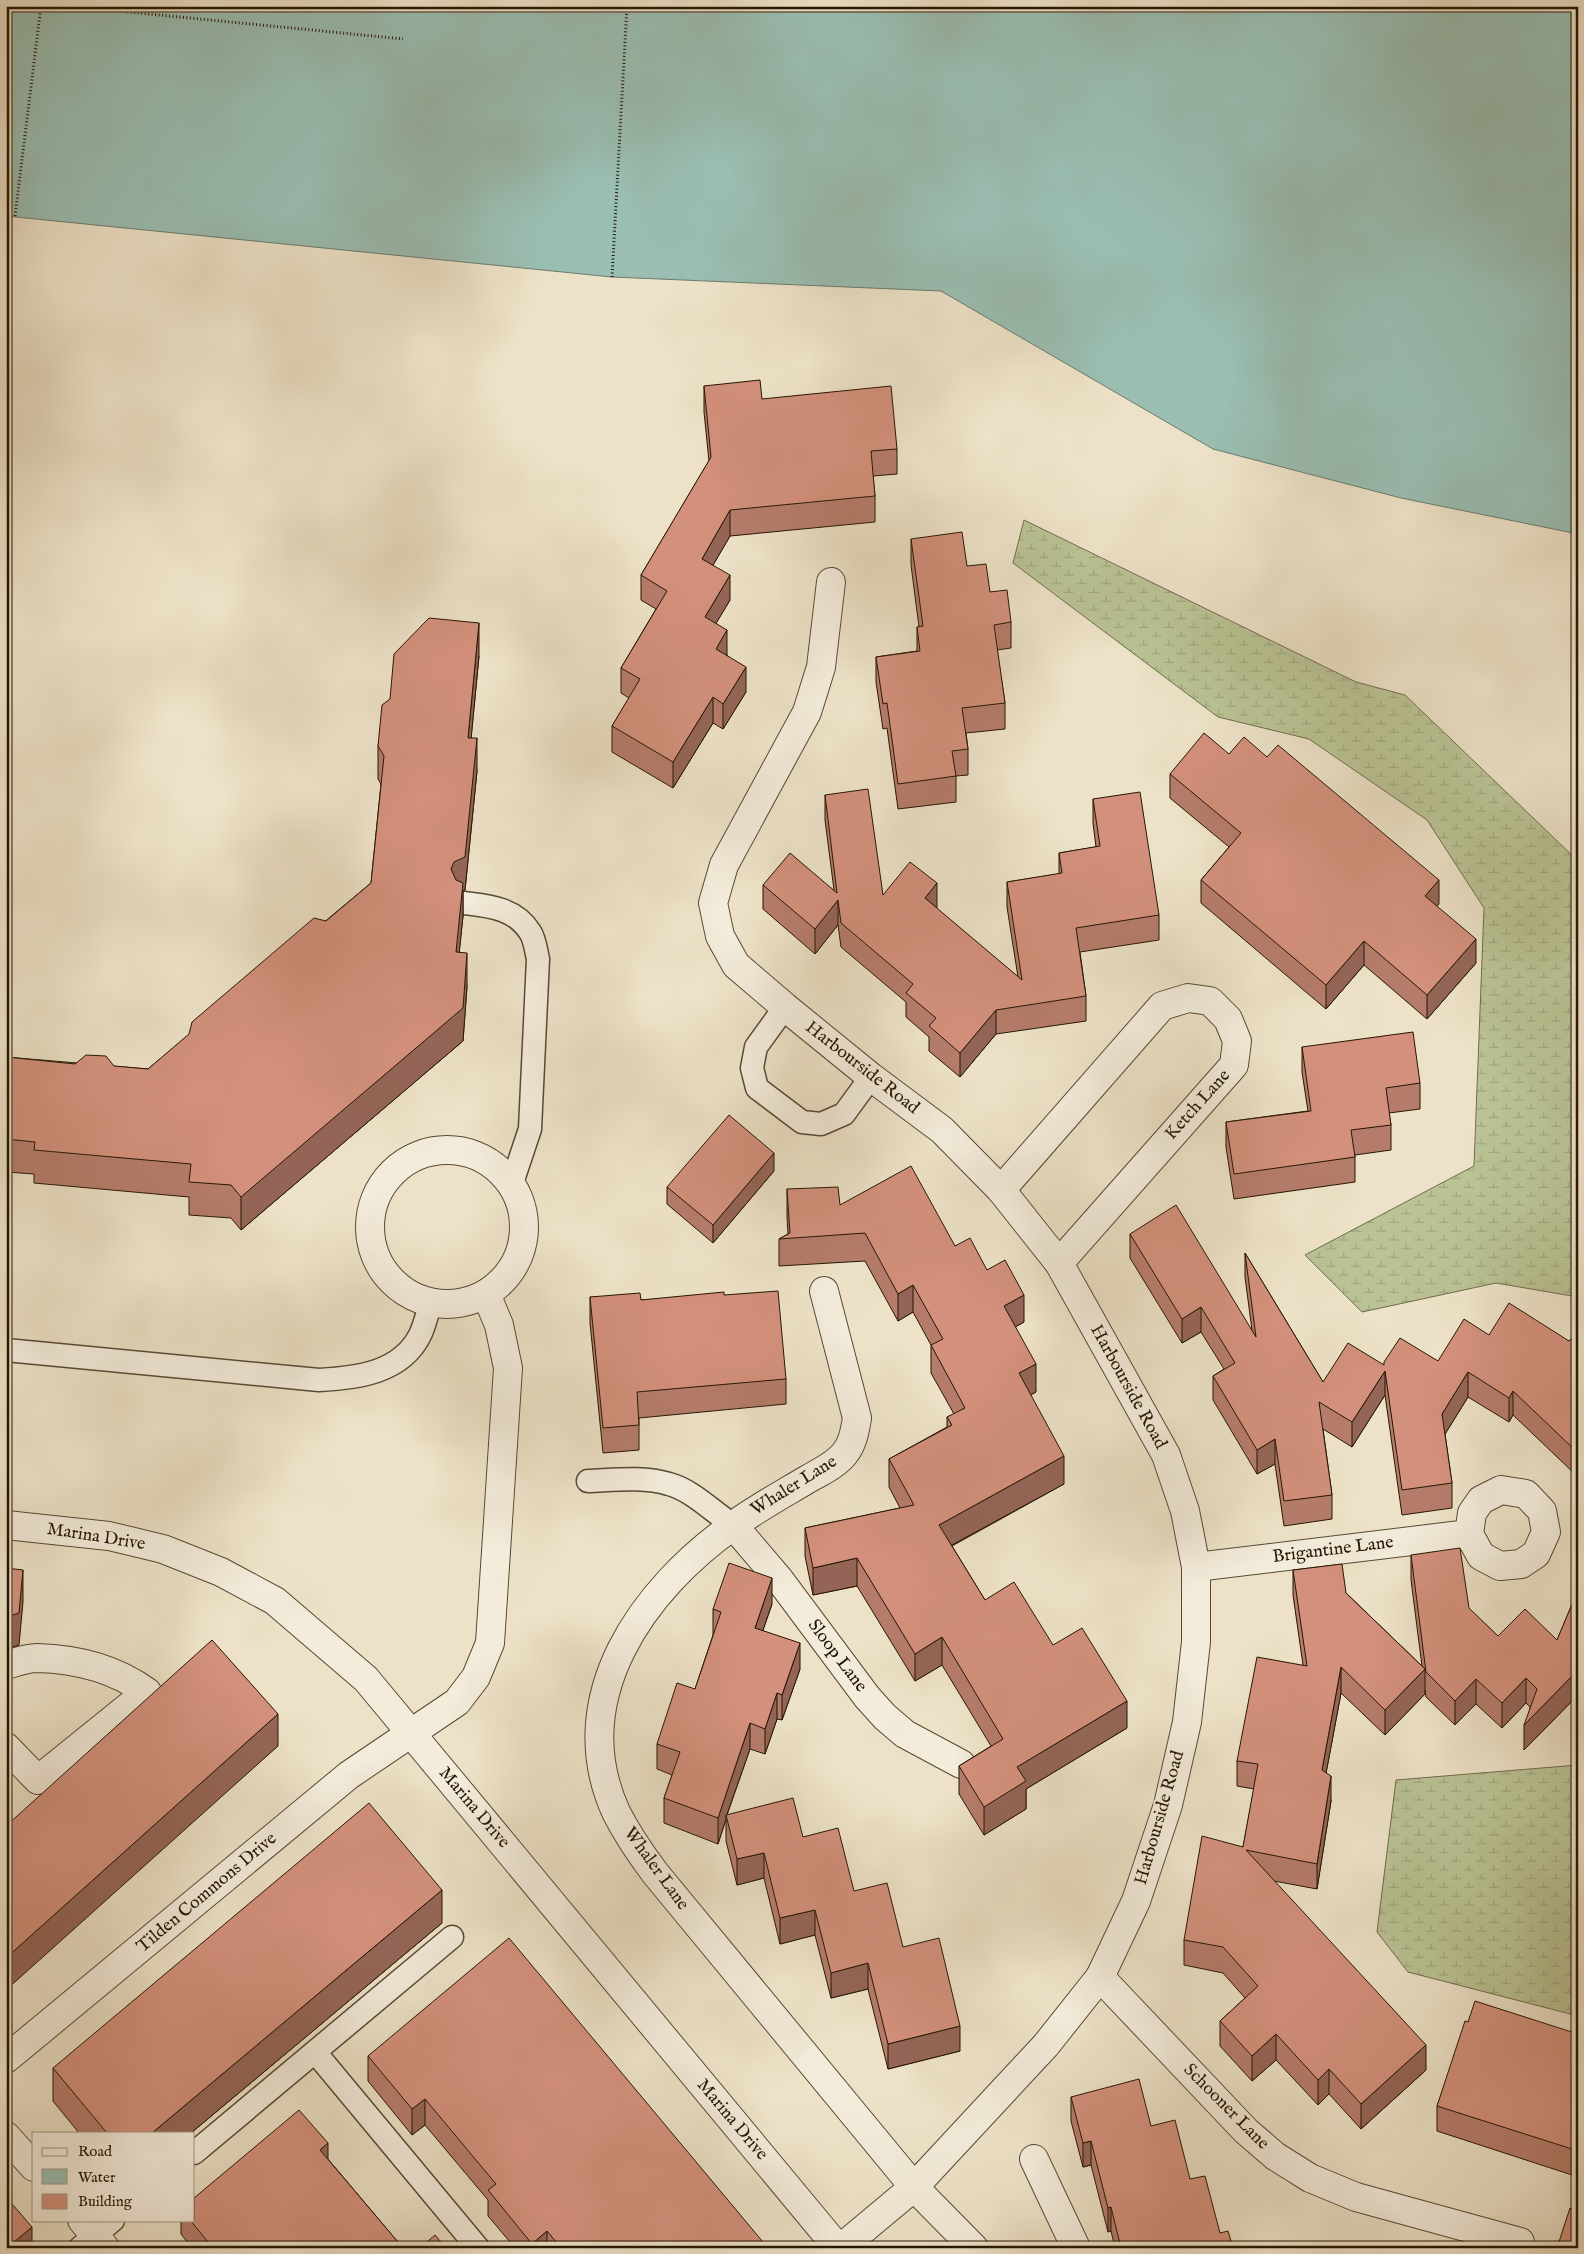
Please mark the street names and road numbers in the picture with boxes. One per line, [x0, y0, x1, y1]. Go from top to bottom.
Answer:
street label: Harbourside Road [800, 1016, 924, 1120]
street label: Ketch Lane [1160, 1065, 1236, 1145]
street label: Harbourside Road [1084, 1321, 1172, 1454]
street label: Whaler Lane [747, 1450, 841, 1522]
street label: Marina Drive [45, 1518, 147, 1556]
street label: Brigantine Lane [1271, 1531, 1395, 1569]
street label: Sloop Lane [802, 1615, 872, 1697]
street label: Harbourside Road [1130, 1748, 1190, 1888]
street label: Marina Drive [433, 1763, 515, 1853]
street label: Whaler Lane [618, 1823, 694, 1915]
street label: Tilden Commons Drive [132, 1828, 282, 1958]
street label: Schooner Lane [1178, 2059, 1274, 2155]
street label: Marina Drive [691, 2075, 773, 2165]

